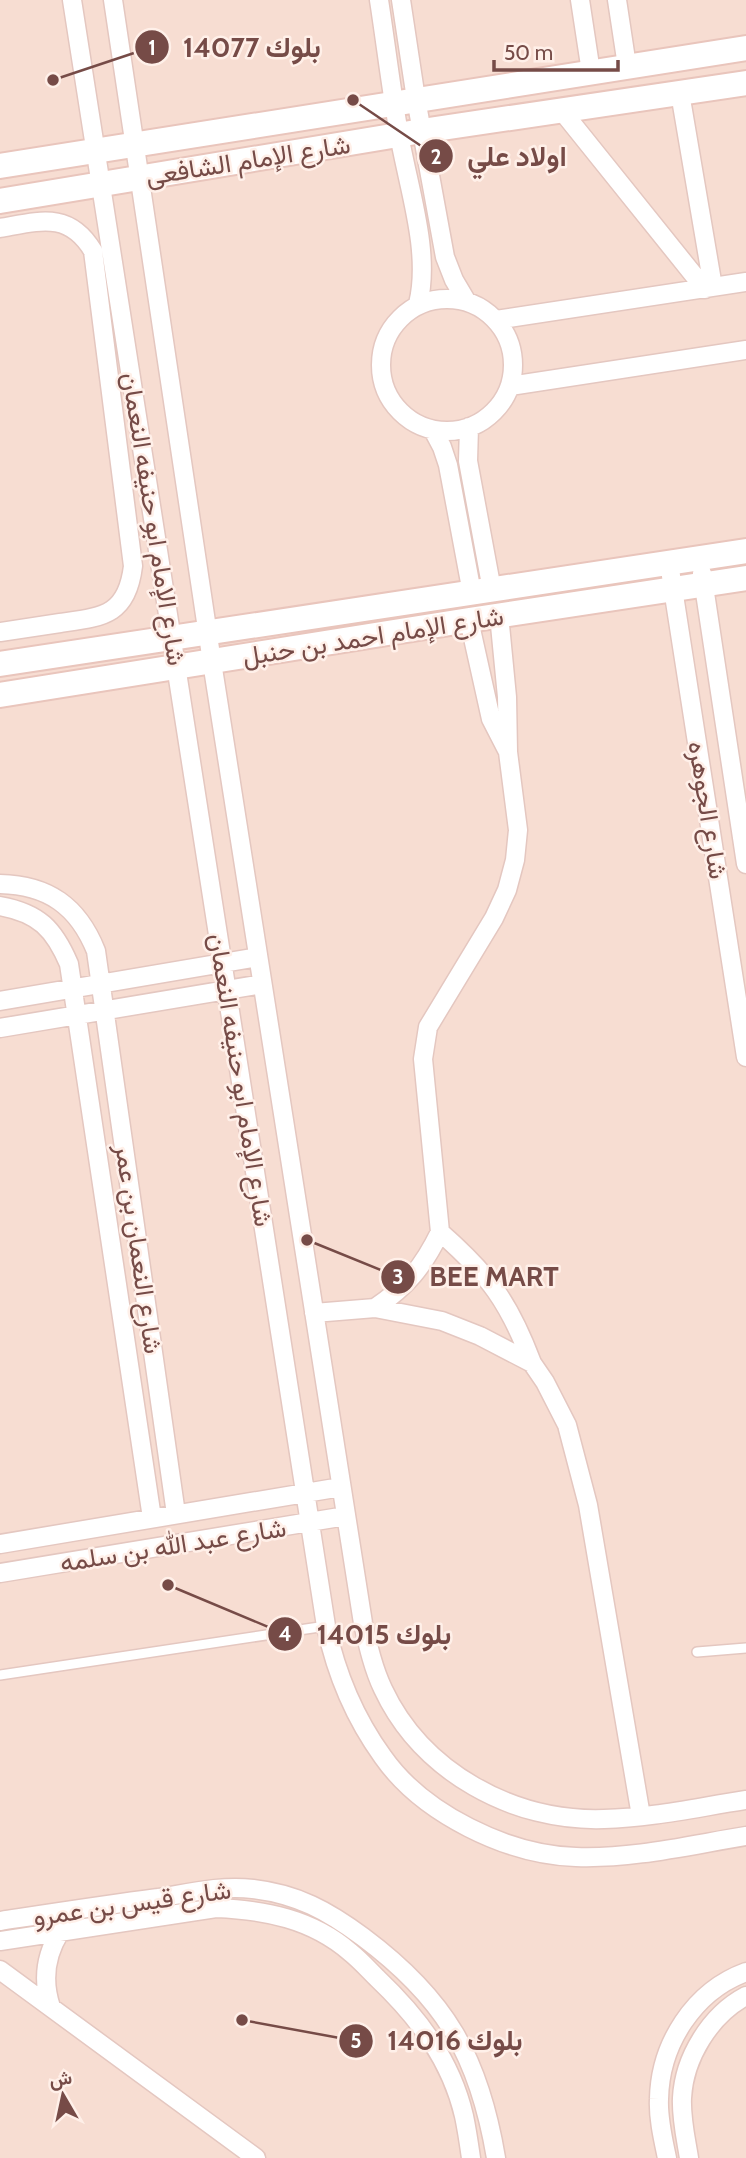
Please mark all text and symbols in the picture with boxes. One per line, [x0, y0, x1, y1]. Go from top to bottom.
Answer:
callout: بلوك 14077 [134, 23, 335, 72]
scale bar [494, 28, 618, 72]
text: بلوك 14077 [183, 30, 321, 65]
text: 1 [148, 35, 156, 60]
text: 50 m [504, 40, 553, 65]
street label: شارع الإمام الشافعى [143, 128, 353, 194]
callout: اولاد علي [419, 132, 581, 181]
text: اولاد علي [467, 139, 567, 180]
text: 2 [430, 144, 442, 169]
street label: شارع الإمام ابو حنيفه النعمان [113, 370, 193, 668]
street label: شارع الإمام احمد بن حنبل [240, 600, 506, 674]
street label: شارع الجوهره [679, 739, 735, 882]
street label: شارع الإمام ابو حنيفه النعمان [200, 931, 280, 1229]
street label: شارع النعمان بن عمر [106, 1141, 170, 1356]
callout: BEE MART [381, 1252, 573, 1301]
text: BEE MART [429, 1259, 559, 1293]
text: 3 [392, 1264, 404, 1289]
street label: شارع عبد الله بن سلمه [58, 1511, 289, 1581]
callout: بلوك 14015 [267, 1609, 465, 1658]
text: بلوك 14015 [317, 1617, 451, 1652]
text: 4 [278, 1621, 292, 1646]
street label: شارع قيس بن عمرو [31, 1873, 233, 1935]
callout: بلوك 14016 [339, 2016, 537, 2065]
text: بلوك 14016 [387, 2023, 523, 2058]
text: 5 [350, 2028, 362, 2053]
north arrow [28, 2060, 98, 2130]
text: ش [47, 2066, 74, 2092]

